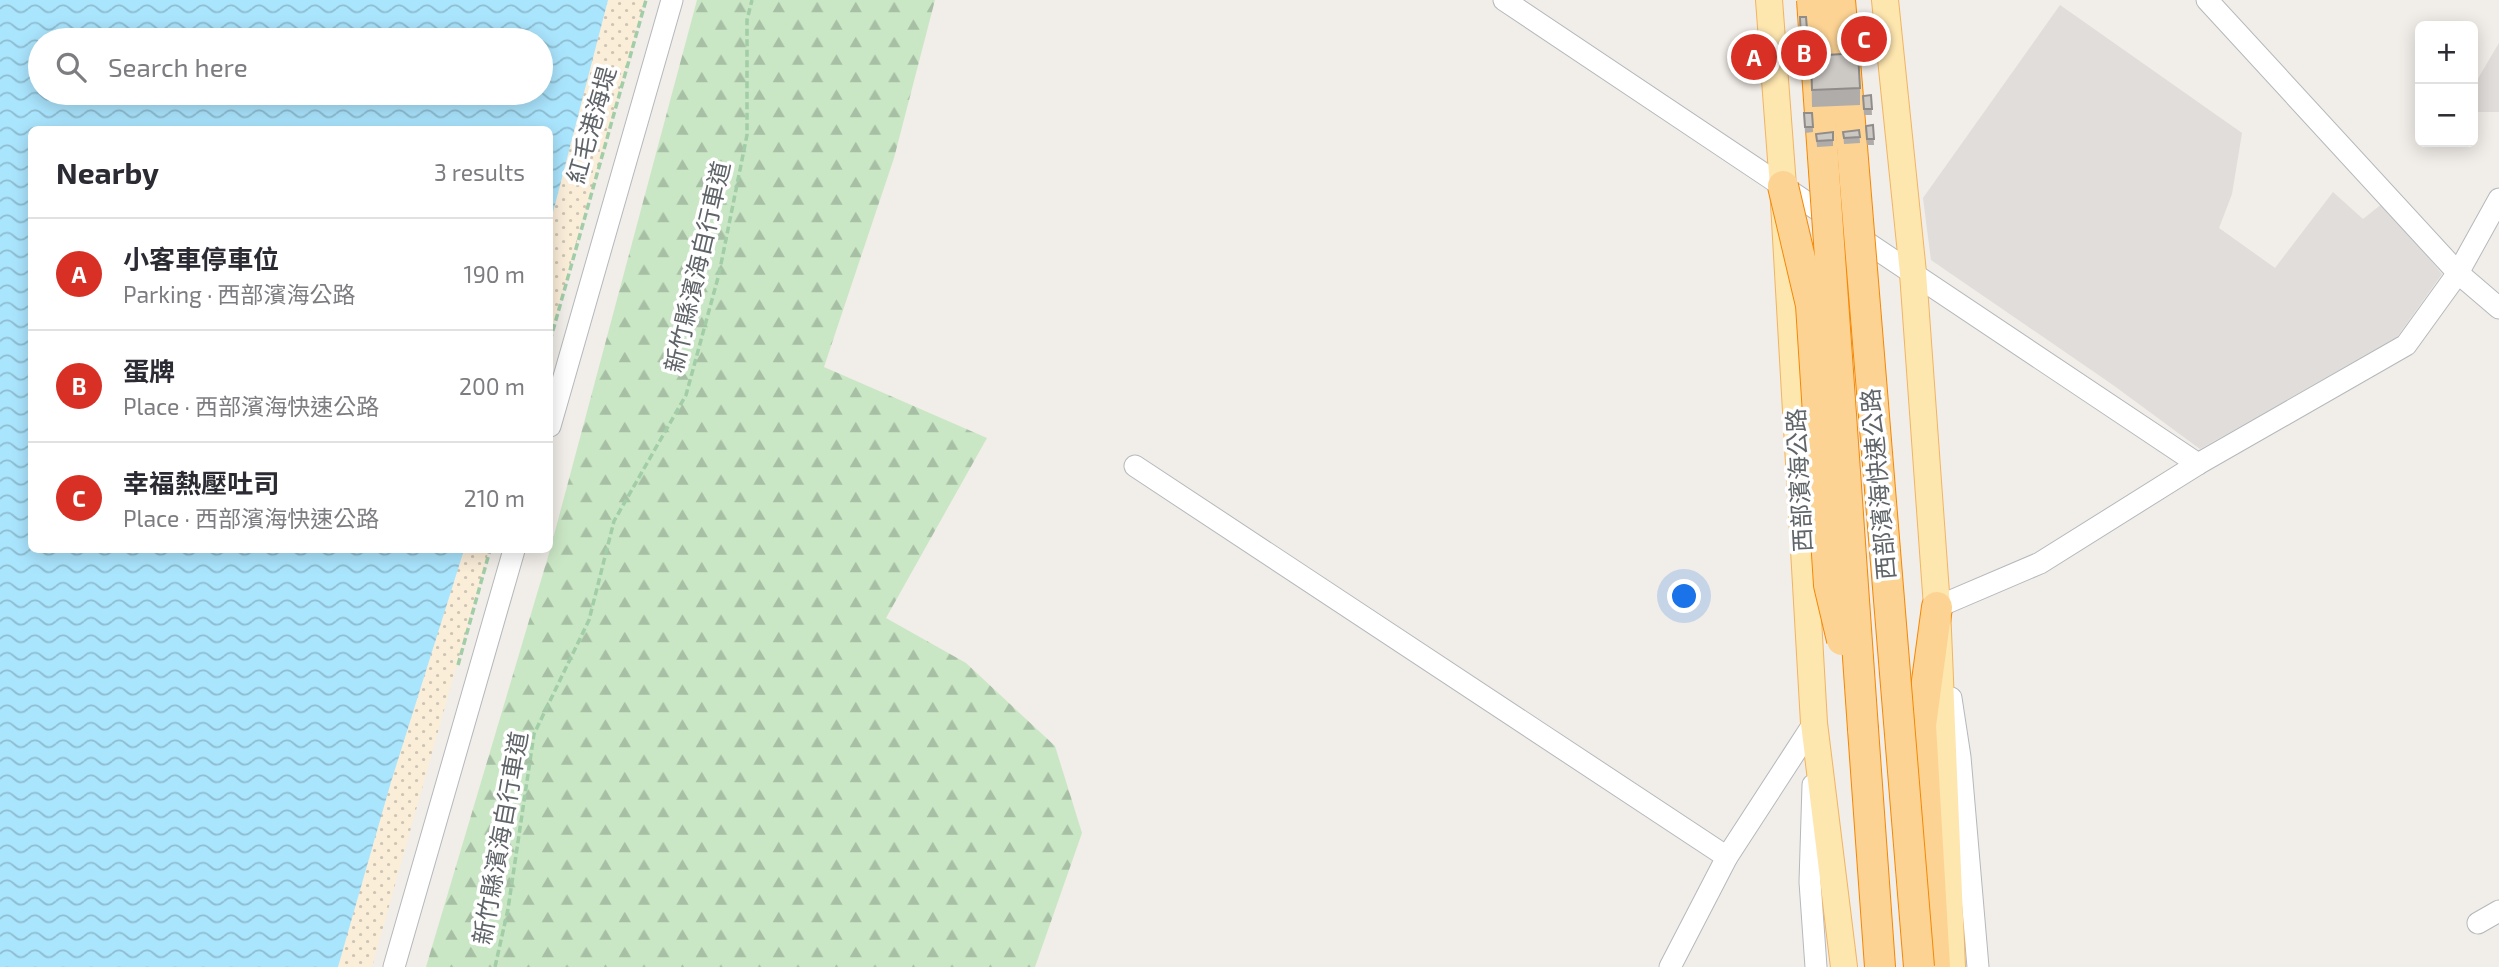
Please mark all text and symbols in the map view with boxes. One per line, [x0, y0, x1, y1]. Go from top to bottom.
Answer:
pin: C [1841, 13, 1887, 65]
map controls [2415, 21, 2478, 147]
button: + [2415, 21, 2478, 84]
pin: B [1781, 27, 1827, 79]
search box [28, 28, 553, 105]
pin: A [1731, 31, 1777, 83]
icon: search [52, 48, 90, 86]
text: Search here [108, 51, 248, 82]
street label: 紅毛港海堤 [560, 63, 621, 186]
button: − [2415, 84, 2478, 147]
text: Nearby [56, 154, 159, 190]
text: 3 results [434, 158, 525, 186]
street label: 新竹縣濱海自行車道 [658, 158, 735, 375]
text: 小客車停車位 [123, 243, 279, 274]
text: A [71, 260, 87, 288]
text: 190 m [464, 260, 525, 288]
text: Parking · 西部濱海公路 [123, 280, 356, 308]
text: 蛋牌 [123, 355, 175, 386]
text: B [72, 372, 86, 400]
text: 200 m [459, 372, 525, 400]
street label: 西部濱海快速公路 [1855, 387, 1900, 581]
text: Place · 西部濱海快速公路 [123, 392, 379, 420]
street label: 西部濱海公路 [1780, 407, 1817, 553]
text: 幸福熱壓吐司 [123, 467, 279, 498]
text: C [72, 484, 86, 512]
text: 210 m [464, 484, 525, 512]
text: Place · 西部濱海快速公路 [123, 504, 379, 532]
your location [1667, 579, 1701, 613]
street label: 新竹縣濱海自行車道 [466, 729, 533, 947]

